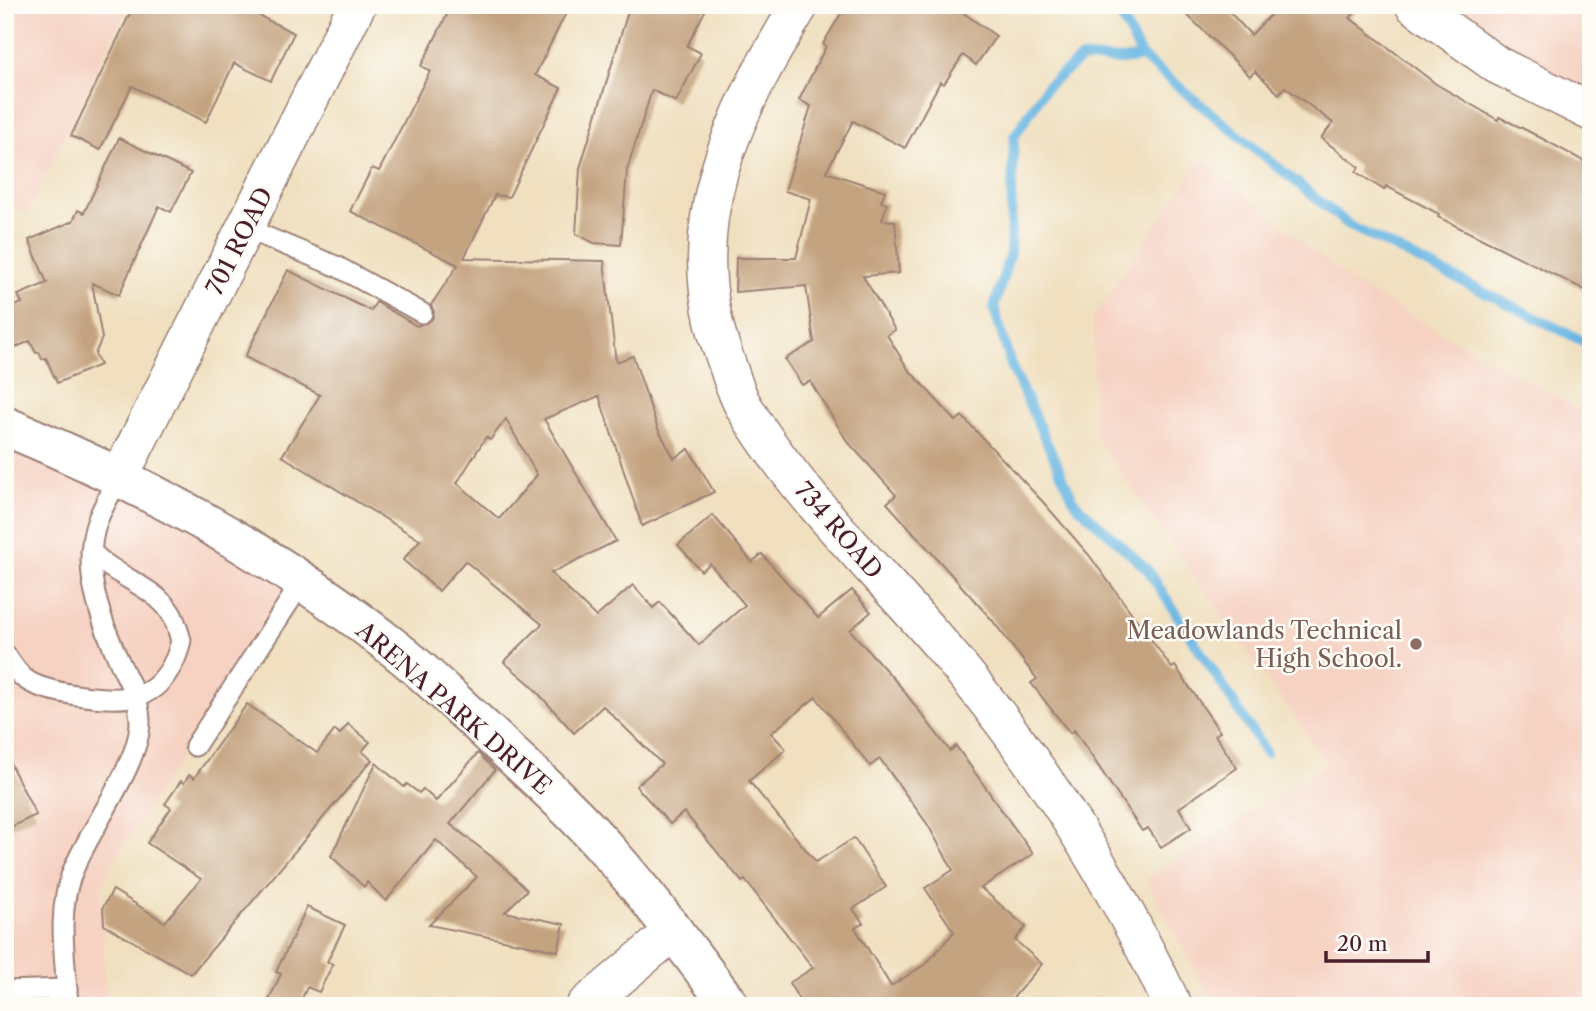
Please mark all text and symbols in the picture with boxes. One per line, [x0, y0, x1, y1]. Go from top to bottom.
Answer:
street label: 701 ROAD [199, 182, 279, 300]
street label: 734 ROAD [789, 476, 889, 584]
street label: ARENA PARK DRIVE [350, 615, 557, 801]
place label: Meadowlands Technical High School. [1127, 616, 1402, 673]
marker: Meadowlands Technical High School. [1408, 636, 1424, 652]
scale bar [1326, 920, 1428, 964]
text: 20 m [1337, 931, 1388, 956]

